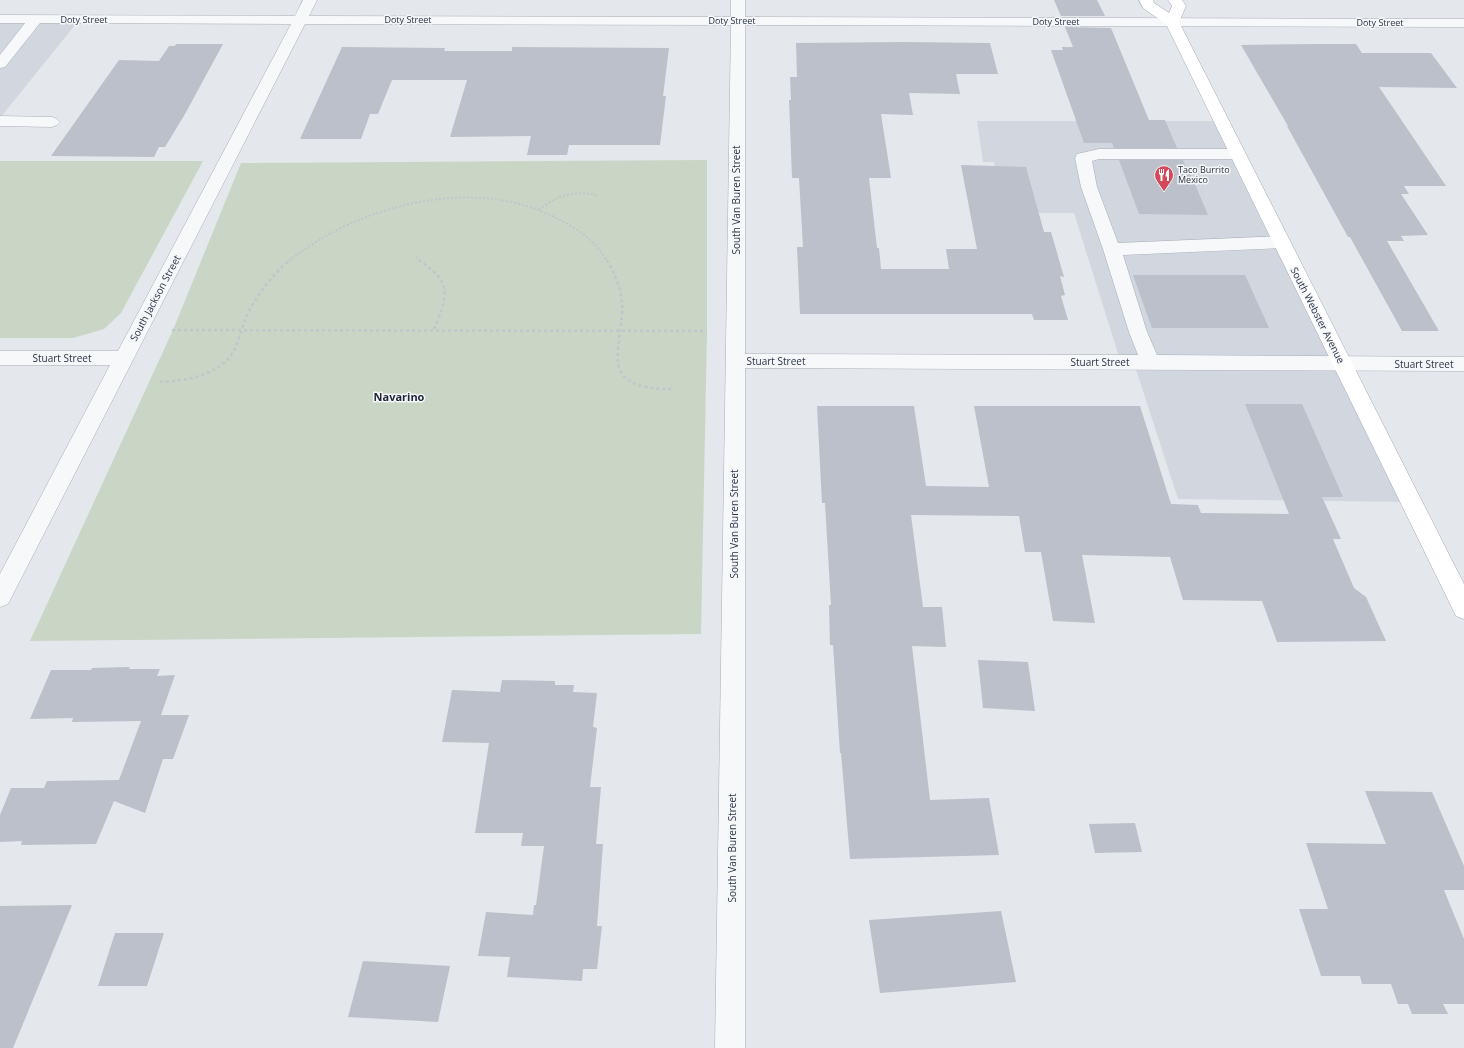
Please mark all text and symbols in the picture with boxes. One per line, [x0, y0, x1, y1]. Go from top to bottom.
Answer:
street label: Doty Street [60, 13, 108, 26]
street label: Doty Street [384, 13, 432, 26]
street label: Doty Street [708, 14, 756, 27]
street label: Doty Street [1032, 15, 1080, 28]
street label: Doty Street [1356, 16, 1404, 29]
street label: South Van Buren Street [729, 145, 743, 255]
place label: Taco Burrito Mexico [1178, 163, 1230, 186]
restaurant icon: Taco Burrito Mexico [1153, 164, 1175, 192]
street label: South Jackson Street [126, 252, 184, 344]
street label: South Webster Avenue [1288, 264, 1349, 366]
street label: Stuart Street [33, 351, 92, 365]
street label: Stuart Street [747, 354, 806, 368]
street label: Stuart Street [1071, 355, 1130, 369]
street label: Stuart Street [1395, 357, 1454, 371]
district label: Navarino [374, 389, 425, 404]
street label: South Van Buren Street [727, 469, 741, 579]
street label: South Van Buren Street [725, 793, 739, 903]

